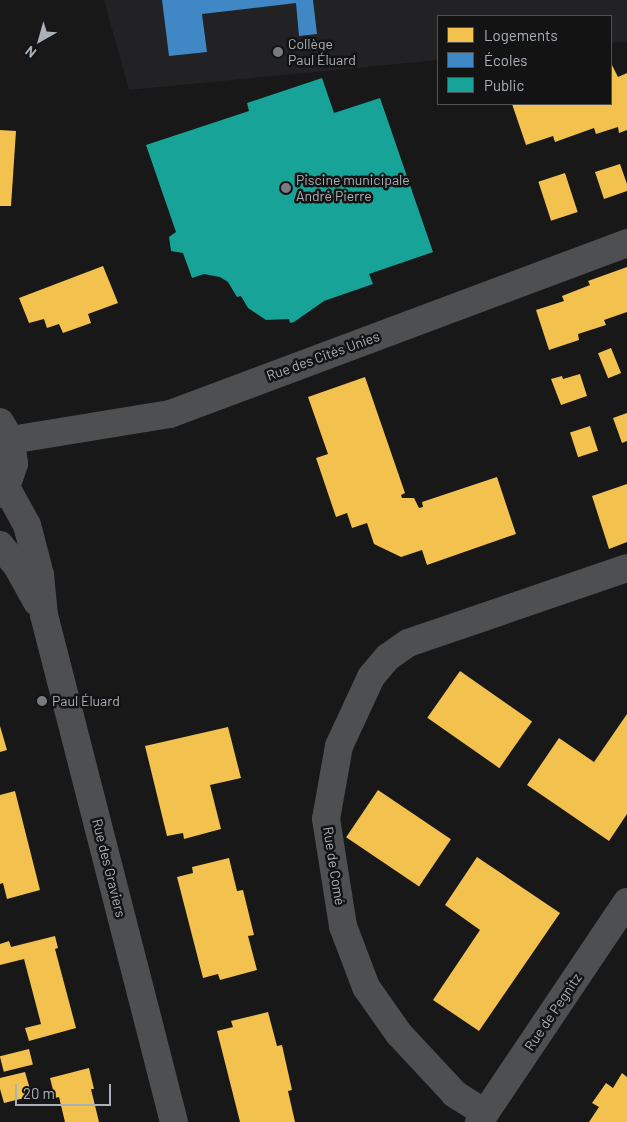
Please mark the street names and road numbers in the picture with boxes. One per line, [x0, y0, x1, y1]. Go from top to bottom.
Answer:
street label: Rue des Cités Unies [264, 328, 382, 384]
street label: Rue des Graviers [89, 817, 129, 919]
street label: Rue de Comé [320, 826, 348, 906]
street label: Rue de Pegnitz [521, 970, 585, 1054]

